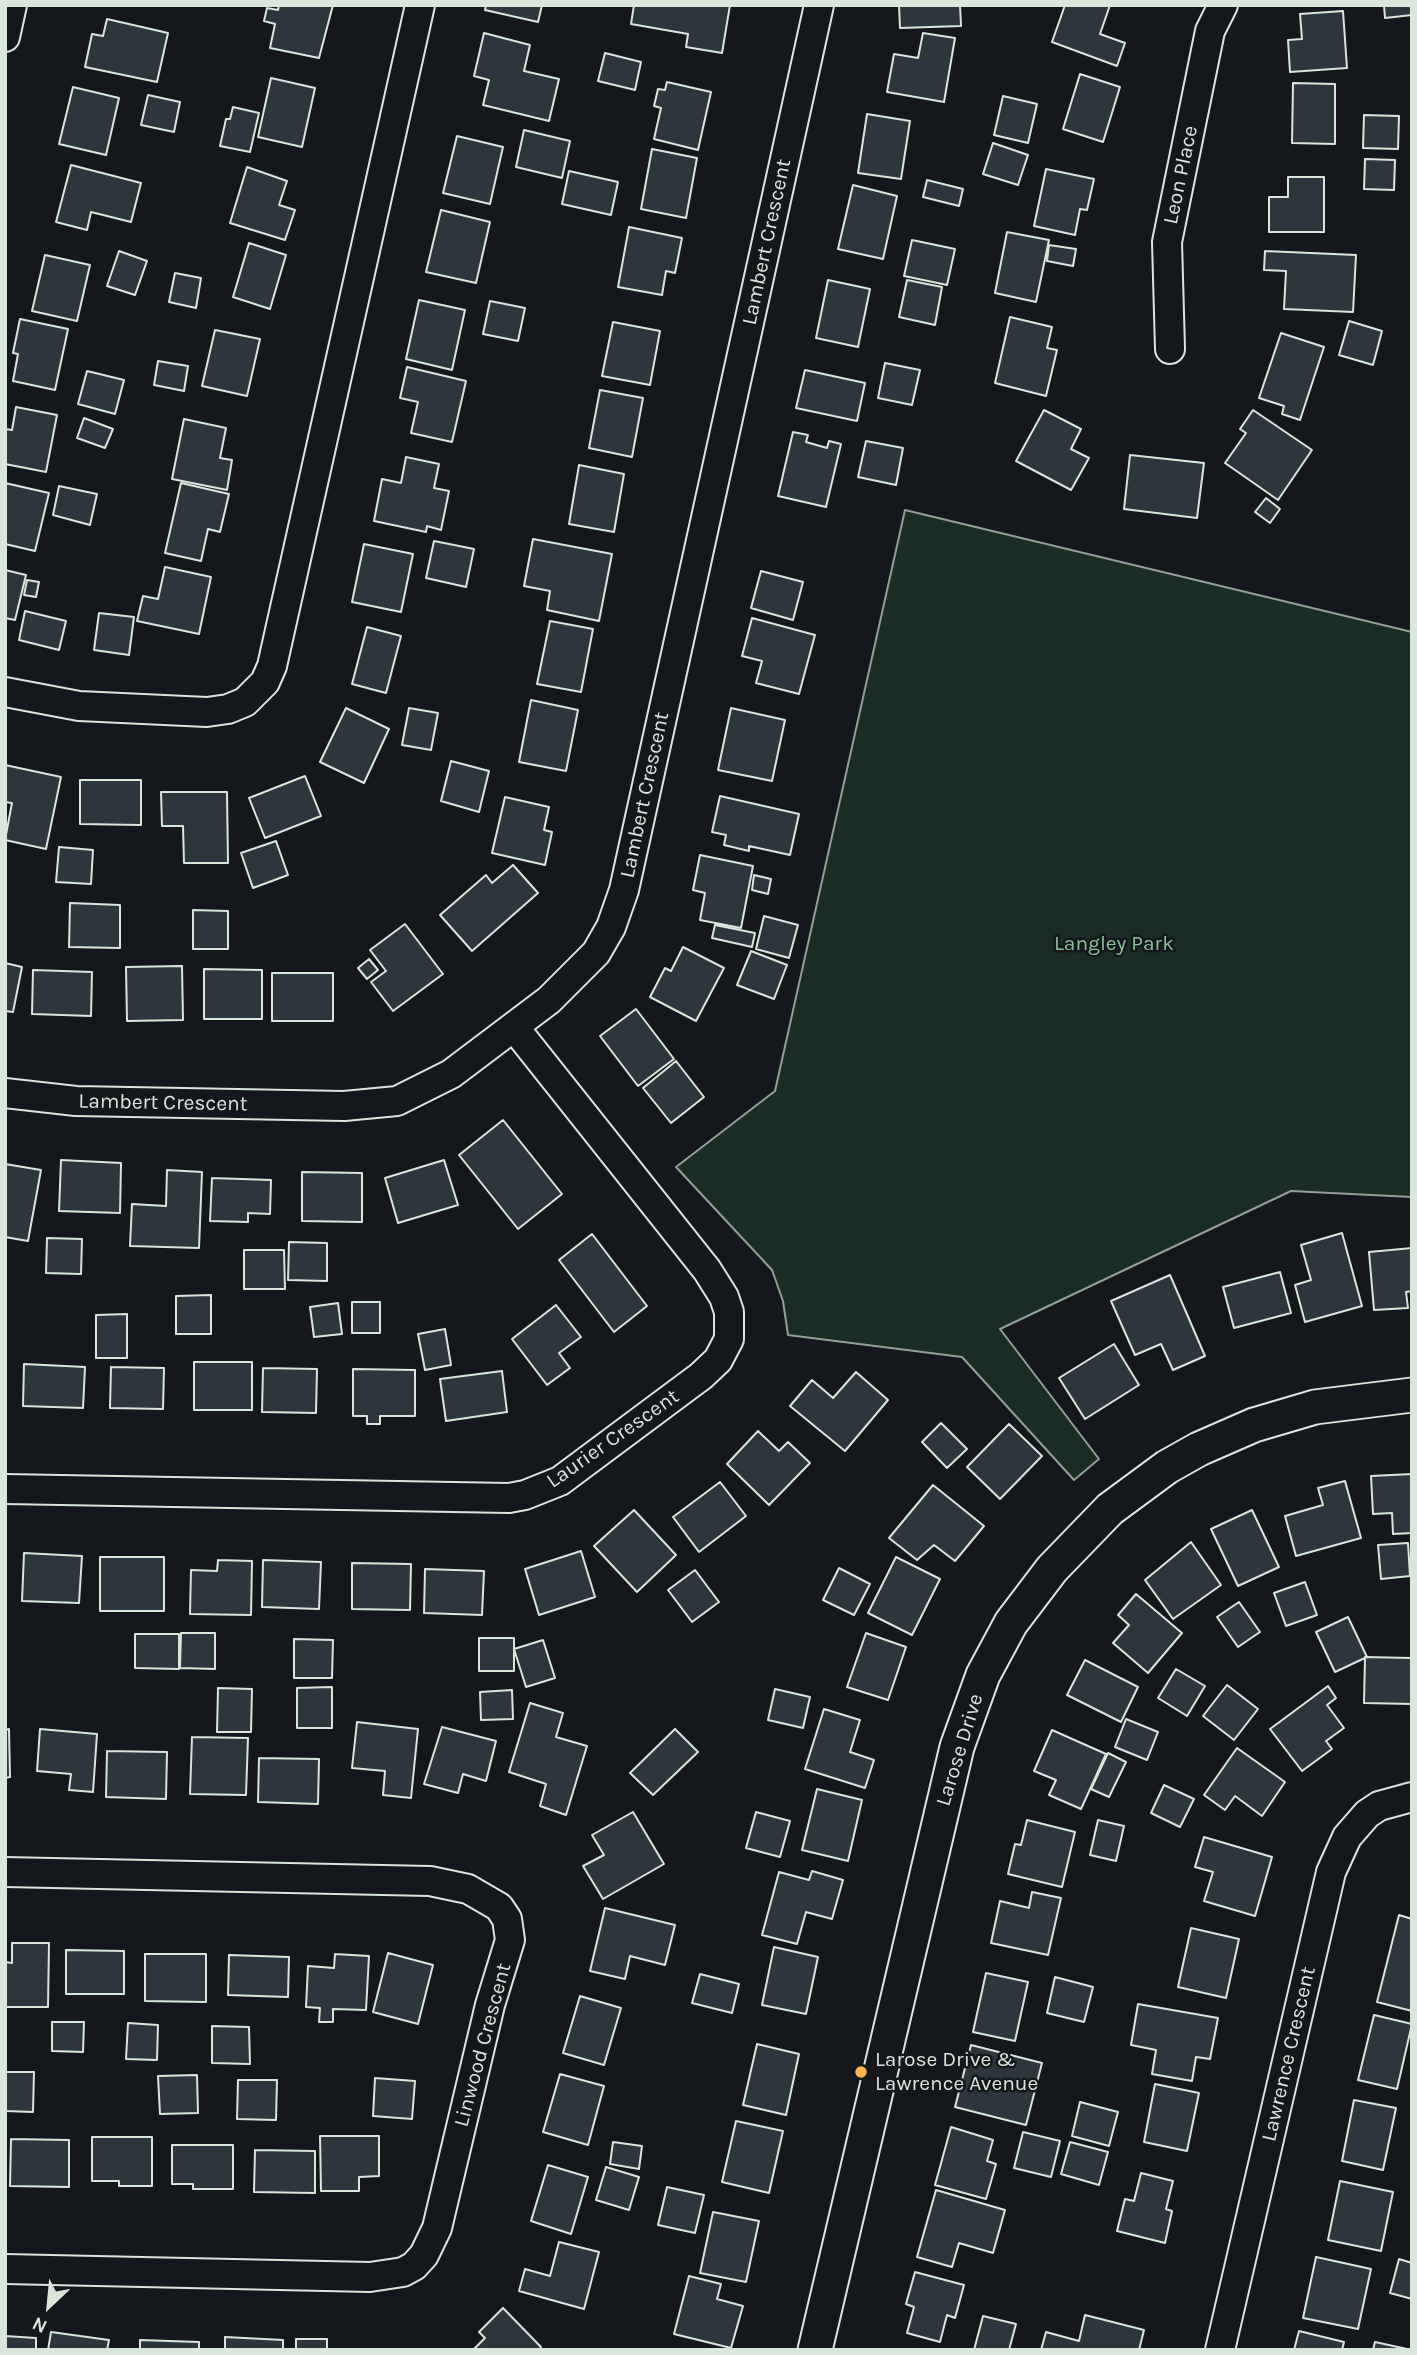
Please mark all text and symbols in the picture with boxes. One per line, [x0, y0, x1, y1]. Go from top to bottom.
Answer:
street label: Leon Place [1158, 123, 1204, 227]
street label: Lambert Crescent [737, 157, 797, 327]
street label: Lambert Crescent [615, 710, 675, 880]
park label: Langley Park [1054, 931, 1174, 957]
street label: Lambert Crescent [78, 1089, 248, 1117]
street label: Laurier Crescent [542, 1384, 684, 1494]
street label: Larose Drive [931, 1691, 989, 1809]
street label: Linwood Crescent [449, 1960, 517, 2130]
street label: Lawrence Crescent [1257, 1964, 1321, 2144]
place label: Larose Drive & Lawrence Avenue [875, 2047, 1038, 2097]
marker: Larose Drive & Lawrence Avenue [853, 2064, 869, 2080]
north arrow [14, 2271, 84, 2341]
text: N [29, 2312, 51, 2338]

